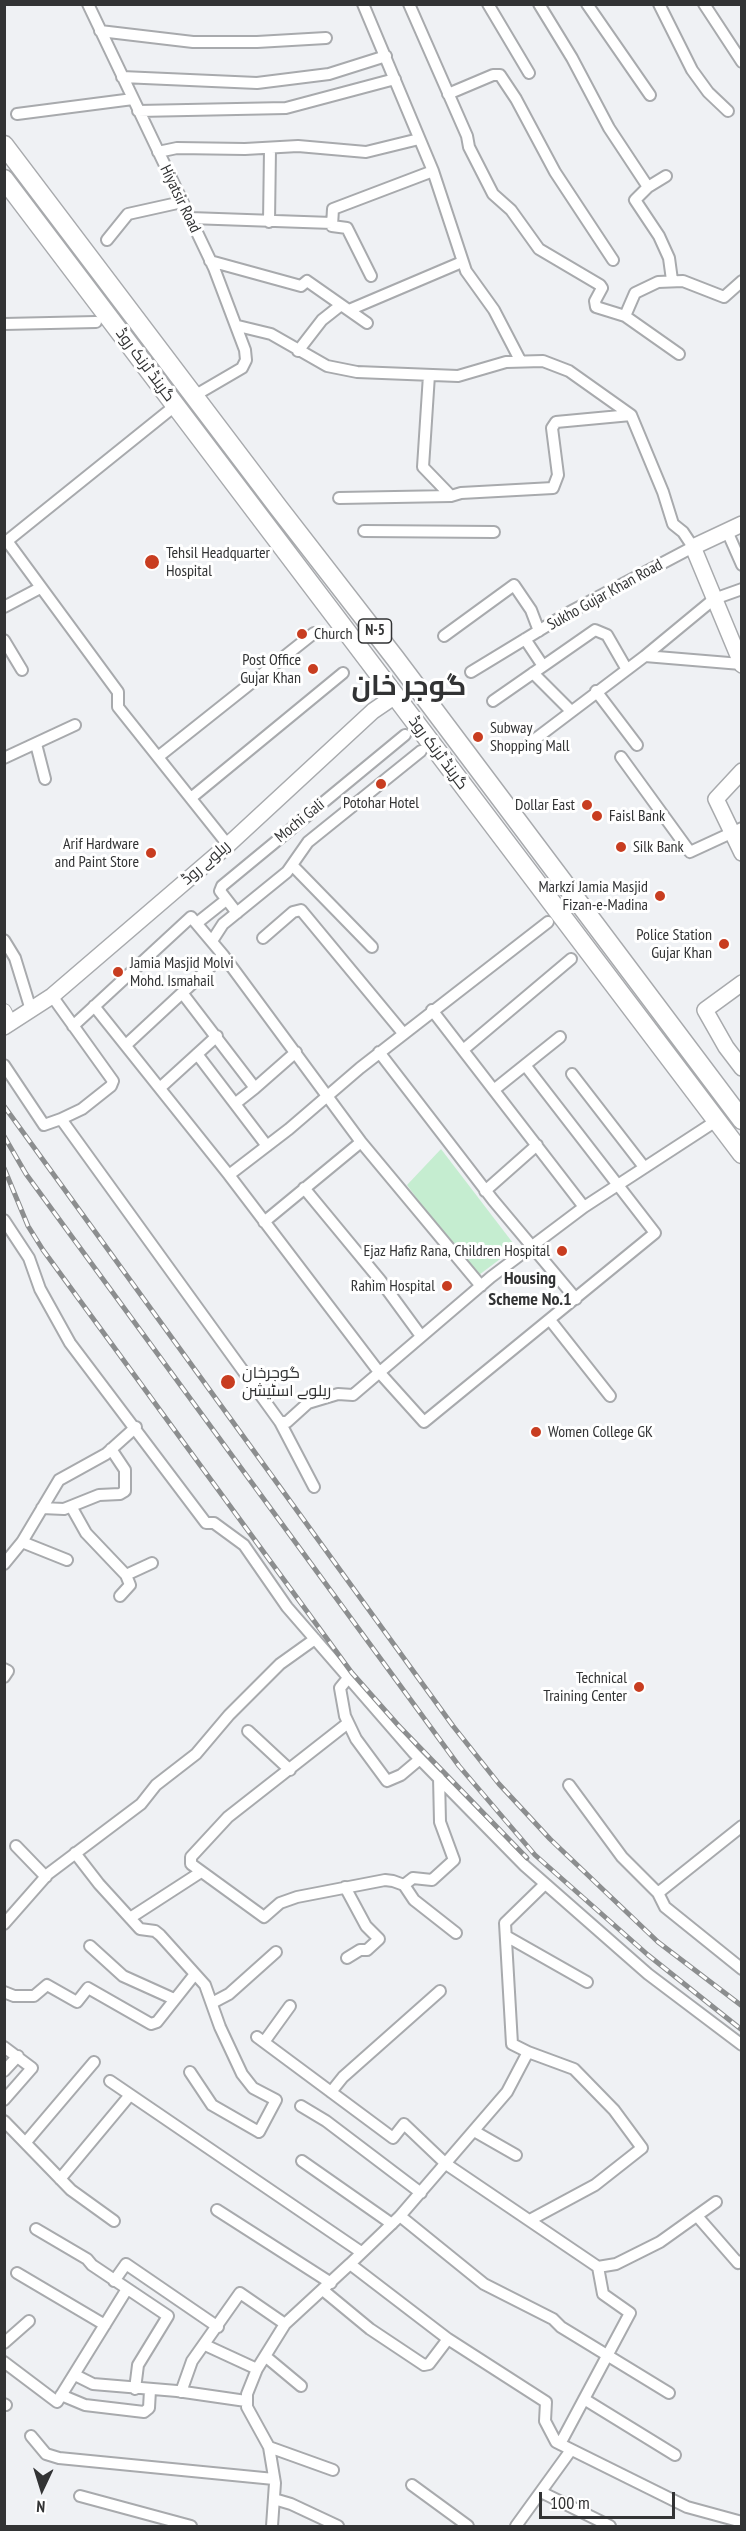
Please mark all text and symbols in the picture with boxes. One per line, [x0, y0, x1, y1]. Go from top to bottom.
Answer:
street label: Hiyatsir Road [155, 162, 205, 236]
street label: گرینڈ ٹرنک روڈ [111, 324, 179, 406]
place label: Tehsil Headquarter Hospital [166, 543, 270, 581]
marker: Tehsil Headquarter Hospital [143, 553, 161, 571]
street label: Sukho Gujar Khan Road [544, 555, 666, 635]
road number: N-5 [358, 619, 392, 643]
place label: Church [314, 624, 352, 644]
marker: Church [295, 627, 309, 641]
place label: Post Office Gujar Khan [240, 650, 301, 688]
marker: Post Office Gujar Khan [306, 662, 320, 676]
district label: گوجر خان [352, 670, 466, 704]
street label: گرینڈ ٹرنک روڈ [404, 712, 472, 794]
place label: Subway Shopping Mall [490, 718, 570, 756]
marker: Subway Shopping Mall [471, 730, 485, 744]
marker: Potohar Hotel [374, 777, 388, 791]
place label: Potohar Hotel [343, 793, 419, 813]
street label: Mochi Gali [271, 795, 329, 847]
place label: Dollar East [515, 795, 575, 815]
marker: Dollar East [580, 798, 594, 812]
place label: Faisl Bank [609, 806, 665, 826]
marker: Faisl Bank [590, 809, 604, 823]
place label: Arif Hardware and Paint Store [55, 834, 139, 872]
street label: ریلوے روڈ [178, 837, 234, 889]
place label: Silk Bank [633, 837, 684, 857]
marker: Silk Bank [614, 840, 628, 854]
marker: Arif Hardware and Paint Store [144, 846, 158, 860]
place label: Markzi Jamia Masjid Fizan-e-Madina [538, 877, 648, 915]
marker: Markzi Jamia Masjid Fizan-e-Madina [653, 889, 667, 903]
place label: Police Station Gujar Khan [636, 925, 712, 963]
marker: Police Station Gujar Khan [717, 937, 731, 951]
place label: Jamia Masjid Molvi Mohd. Ismahail [130, 953, 234, 991]
marker: Jamia Masjid Molvi Mohd. Ismahail [111, 965, 125, 979]
place label: Ejaz Hafiz Rana, Children Hospital [363, 1241, 550, 1261]
marker: Ejaz Hafiz Rana, Children Hospital [555, 1244, 569, 1258]
district label: Housing Scheme No.1 [488, 1268, 572, 1310]
place label: Rahim Hospital [351, 1276, 435, 1296]
marker: Rahim Hospital [440, 1279, 454, 1293]
place label: گوجرخان ریلوے اسٹیشن [242, 1363, 331, 1401]
marker: گوجرخان ریلوے اسٹیشن [219, 1373, 237, 1391]
place label: Women College GK [548, 1422, 653, 1442]
marker: Women College GK [529, 1425, 543, 1439]
place label: Technical Training Center [543, 1668, 627, 1706]
marker: Technical Training Center [632, 1680, 646, 1694]
north arrow [12, 2459, 72, 2519]
scale bar [542, 2480, 678, 2518]
text: 100 m [550, 2491, 590, 2514]
text: N [36, 2497, 46, 2517]

